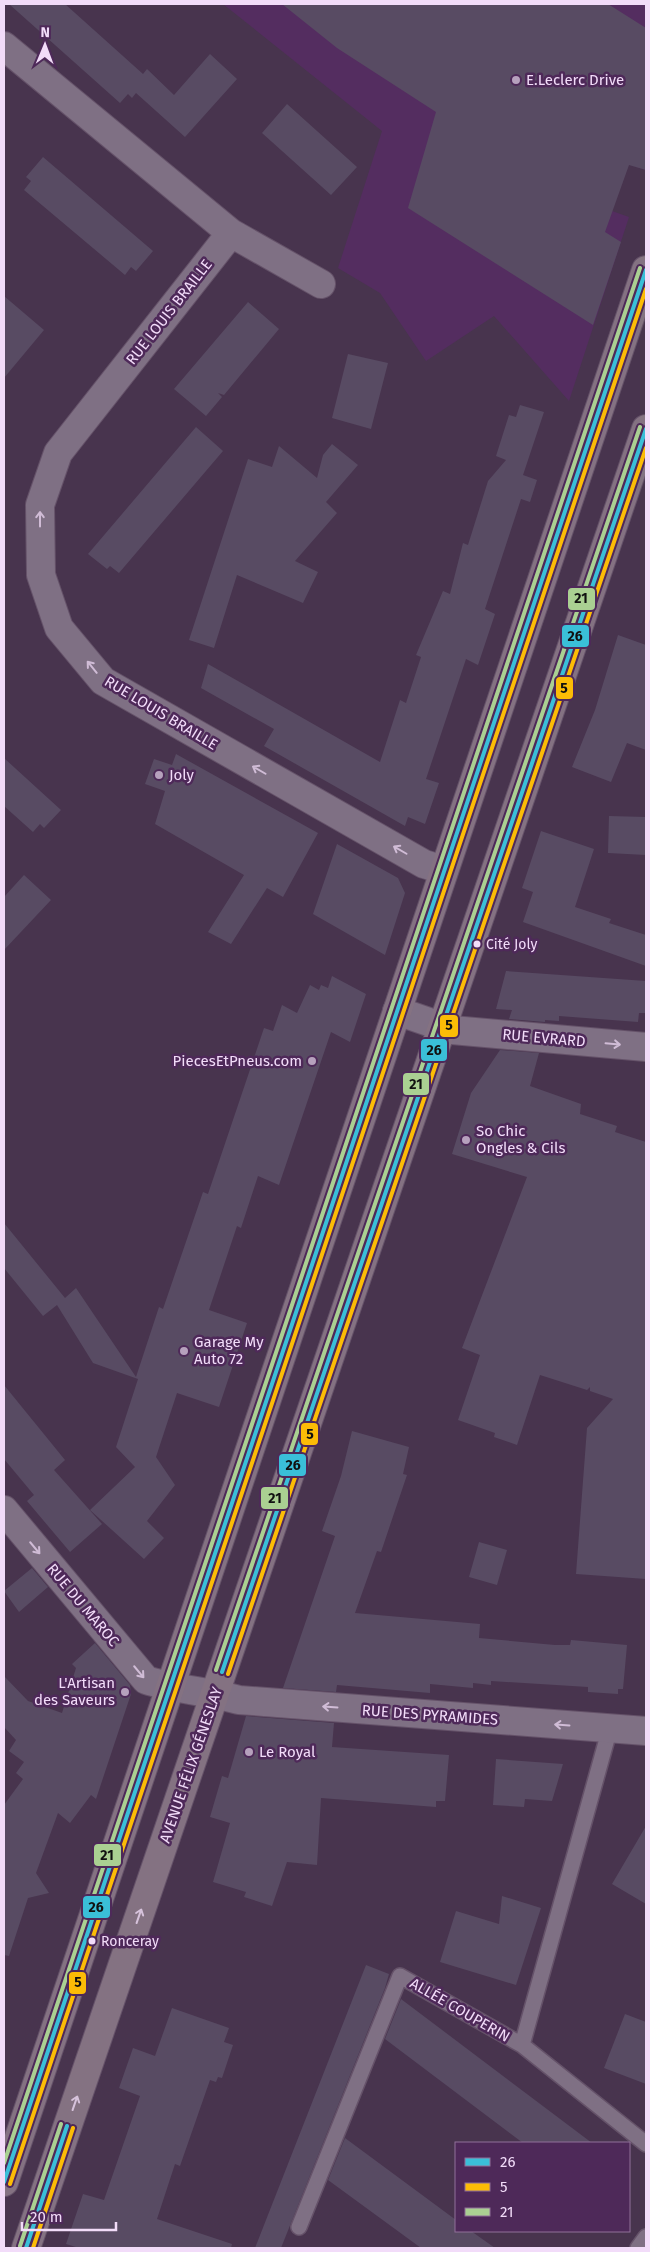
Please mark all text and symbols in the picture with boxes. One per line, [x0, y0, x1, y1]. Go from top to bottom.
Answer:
north arrow [20, 20, 70, 70]
text: N [40, 24, 50, 41]
place label: E.Leclerc Drive [526, 71, 624, 89]
marker: E.Leclerc Drive [510, 74, 522, 86]
street label: RUE LOUIS BRAILLE [122, 256, 216, 368]
one-way arrow [35, 512, 45, 528]
line badge: 21 [567, 587, 596, 611]
text: 21 [574, 590, 588, 607]
line badge: 26 [561, 624, 590, 648]
text: 26 [567, 628, 583, 645]
one-way arrow [86, 661, 97, 674]
street label: RUE LOUIS BRAILLE [101, 672, 221, 754]
line badge: 5 [555, 676, 574, 700]
text: 5 [560, 680, 568, 697]
one-way arrow [252, 765, 267, 774]
place label: Joly [169, 766, 195, 784]
marker: Joly [153, 769, 165, 781]
one-way arrow [394, 845, 408, 855]
place label: Cité Joly [486, 936, 537, 953]
marker: Cité Joly [472, 939, 482, 949]
line badge: 5 [439, 1014, 459, 1038]
text: 5 [445, 1017, 453, 1034]
street label: RUE EVRARD [502, 1025, 586, 1051]
line badge: 26 [420, 1038, 448, 1062]
one-way arrow [604, 1040, 620, 1049]
text: 26 [426, 1042, 442, 1059]
place label: PiecesEtPneus.com [173, 1052, 302, 1070]
marker: PiecesEtPneus.com [306, 1055, 318, 1067]
line badge: 21 [402, 1072, 430, 1096]
text: 21 [409, 1076, 423, 1093]
place label: So Chic Ongles & Cils [476, 1122, 565, 1157]
marker: So Chic Ongles & Cils [460, 1134, 472, 1146]
place label: Garage My Auto 72 [194, 1333, 264, 1368]
marker: Garage My Auto 72 [178, 1345, 190, 1357]
line badge: 5 [300, 1422, 319, 1446]
text: 5 [306, 1426, 314, 1443]
line badge: 26 [278, 1453, 307, 1477]
text: 26 [285, 1457, 301, 1474]
line badge: 21 [260, 1486, 289, 1510]
text: 21 [268, 1490, 282, 1507]
one-way arrow [29, 1541, 41, 1554]
street label: RUE DU MAROC [43, 1560, 123, 1650]
one-way arrow [134, 1666, 145, 1679]
place label: L'Artisan des Saveurs [34, 1674, 115, 1709]
street label: AVENUE FÉLIX GÉNESLAY [156, 1684, 226, 1845]
marker: L'Artisan des Saveurs [119, 1686, 131, 1698]
street label: RUE DES PYRAMIDES [361, 1701, 499, 1729]
one-way arrow [322, 1702, 338, 1712]
one-way arrow [554, 1720, 570, 1729]
place label: Le Royal [259, 1743, 316, 1761]
marker: Le Royal [243, 1746, 255, 1758]
line badge: 21 [93, 1843, 122, 1867]
text: 21 [100, 1847, 114, 1864]
line badge: 26 [82, 1895, 111, 1919]
text: 26 [88, 1899, 104, 1916]
one-way arrow [135, 1909, 144, 1924]
place label: Ronceray [101, 1933, 159, 1950]
marker: Ronceray [87, 1936, 97, 1946]
line badge: 5 [68, 1971, 87, 1995]
text: 5 [74, 1974, 82, 1991]
street label: ALLÉE COUPERIN [407, 1974, 513, 2046]
one-way arrow [71, 2095, 80, 2111]
legend [455, 2142, 630, 2232]
text: 26 [500, 2153, 515, 2171]
text: 5 [500, 2178, 508, 2196]
scale bar [22, 2200, 116, 2232]
text: 21 [500, 2203, 514, 2221]
text: 20 m [30, 2208, 63, 2226]

